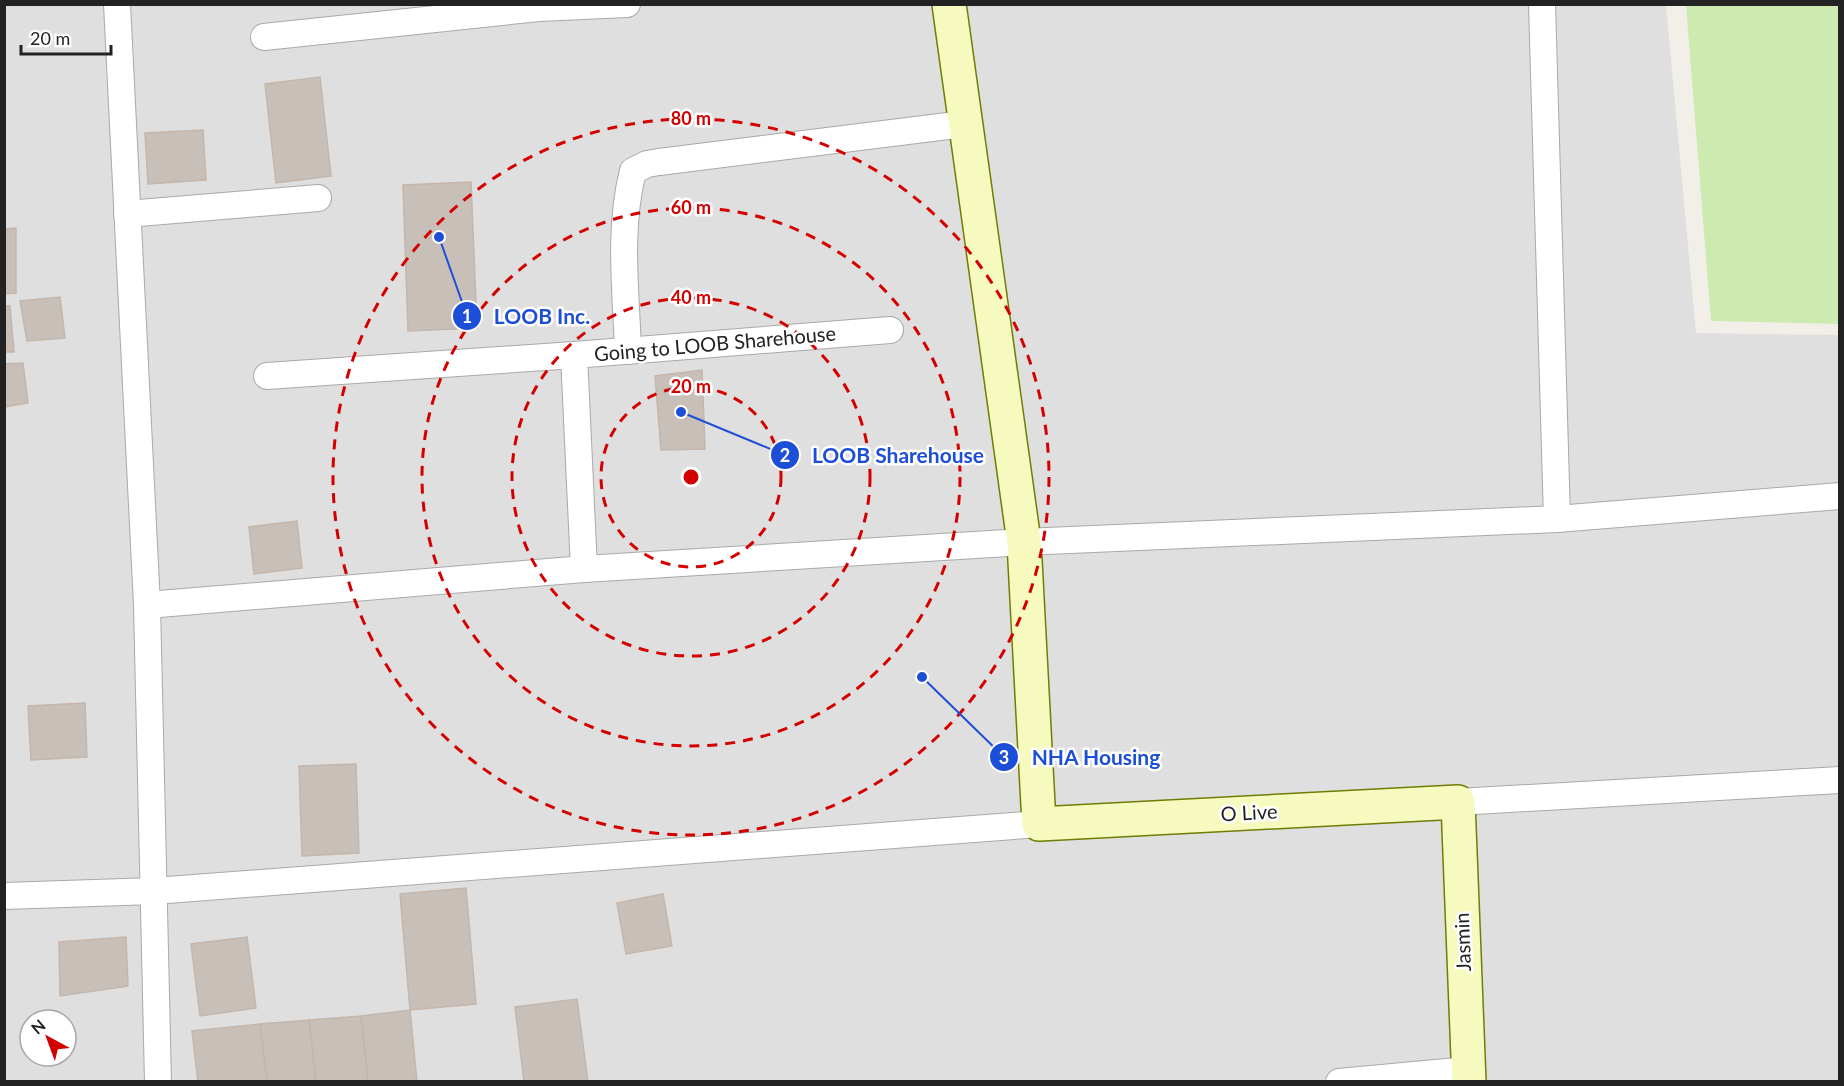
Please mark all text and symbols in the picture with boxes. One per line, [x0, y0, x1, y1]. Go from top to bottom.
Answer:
scale bar [21, 18, 111, 56]
text: 20 m [30, 27, 70, 49]
text: 80 m [671, 107, 711, 129]
text: 60 m [671, 196, 711, 218]
text: 40 m [671, 286, 711, 308]
callout: LOOB Inc. [452, 297, 603, 336]
text: LOOB Inc. [494, 303, 590, 328]
text: 1 [462, 305, 472, 327]
street label: Going to LOOB Sharehouse [593, 320, 837, 366]
text: 20 m [671, 375, 711, 397]
callout: LOOB Sharehouse [770, 436, 996, 475]
text: LOOB Sharehouse [812, 442, 984, 467]
text: 2 [780, 444, 790, 466]
centre of rings [681, 467, 701, 487]
callout: NHA Housing [989, 738, 1172, 777]
text: NHA Housing [1032, 744, 1160, 769]
text: 3 [999, 746, 1009, 768]
street label: O Live [1220, 799, 1278, 825]
street label: Jasmin [1449, 912, 1475, 972]
north arrow [18, 1008, 78, 1068]
text: N [27, 1015, 49, 1038]

